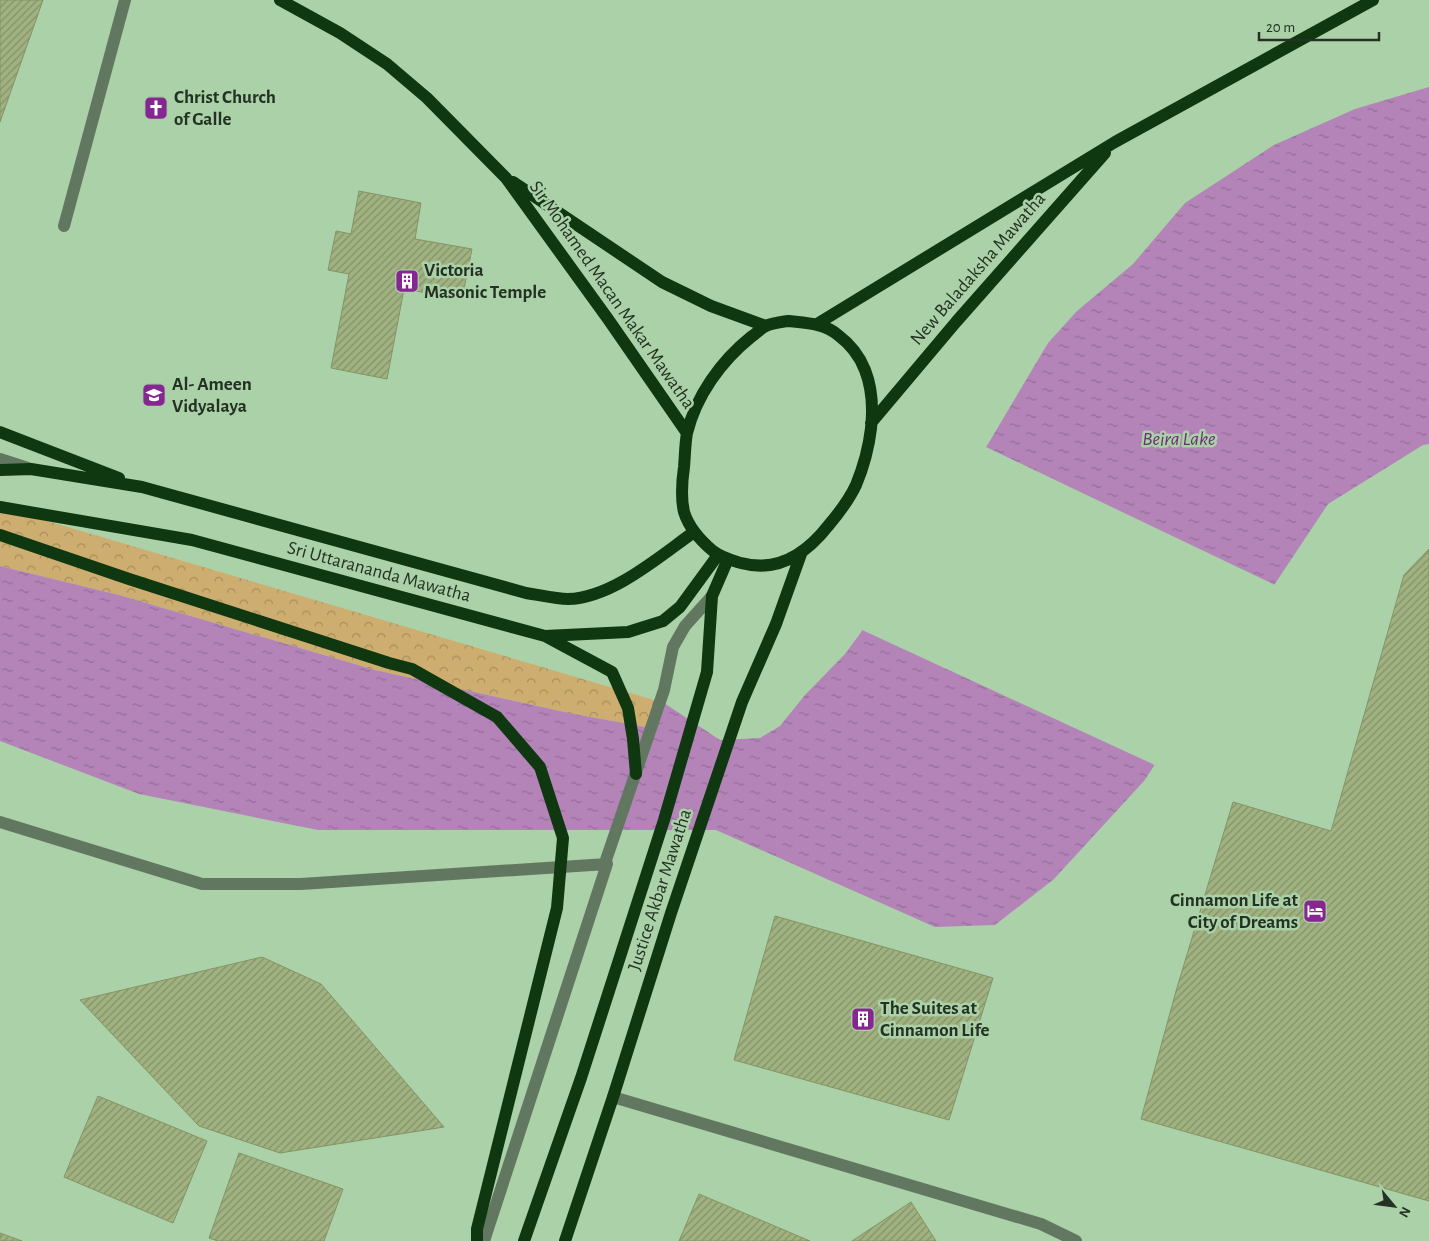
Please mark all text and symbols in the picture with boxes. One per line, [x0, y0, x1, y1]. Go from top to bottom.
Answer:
scale bar [1259, 10, 1379, 42]
text: 20 m [1266, 20, 1295, 35]
place label: Christ Church of Galle [174, 88, 276, 129]
church icon: Christ Church of Galle [143, 95, 169, 121]
street label: Sir Mohamed Macan Makar Mawatha [526, 178, 698, 413]
street label: New Baladaksha Mawatha [907, 189, 1049, 349]
place label: Victoria Masonic Temple [424, 261, 546, 302]
building icon: Victoria Masonic Temple [394, 268, 420, 294]
place label: Al- Ameen Vidyalaya [172, 375, 252, 416]
school or university icon: Al- Ameen Vidyalaya [141, 382, 167, 408]
water label: Beira Lake [1142, 429, 1216, 449]
street label: Sri Uttarananda Mawatha [285, 538, 473, 606]
street label: Justice Akbar Mawatha [625, 807, 695, 973]
place label: Cinnamon Life at City of Dreams [1170, 891, 1299, 932]
hotel icon: Cinnamon Life at City of Dreams [1302, 898, 1328, 924]
place label: The Suites at Cinnamon Life [880, 999, 990, 1040]
building icon: The Suites at Cinnamon Life [850, 1006, 876, 1032]
north arrow [1369, 1181, 1419, 1231]
text: N [1396, 1204, 1413, 1219]

